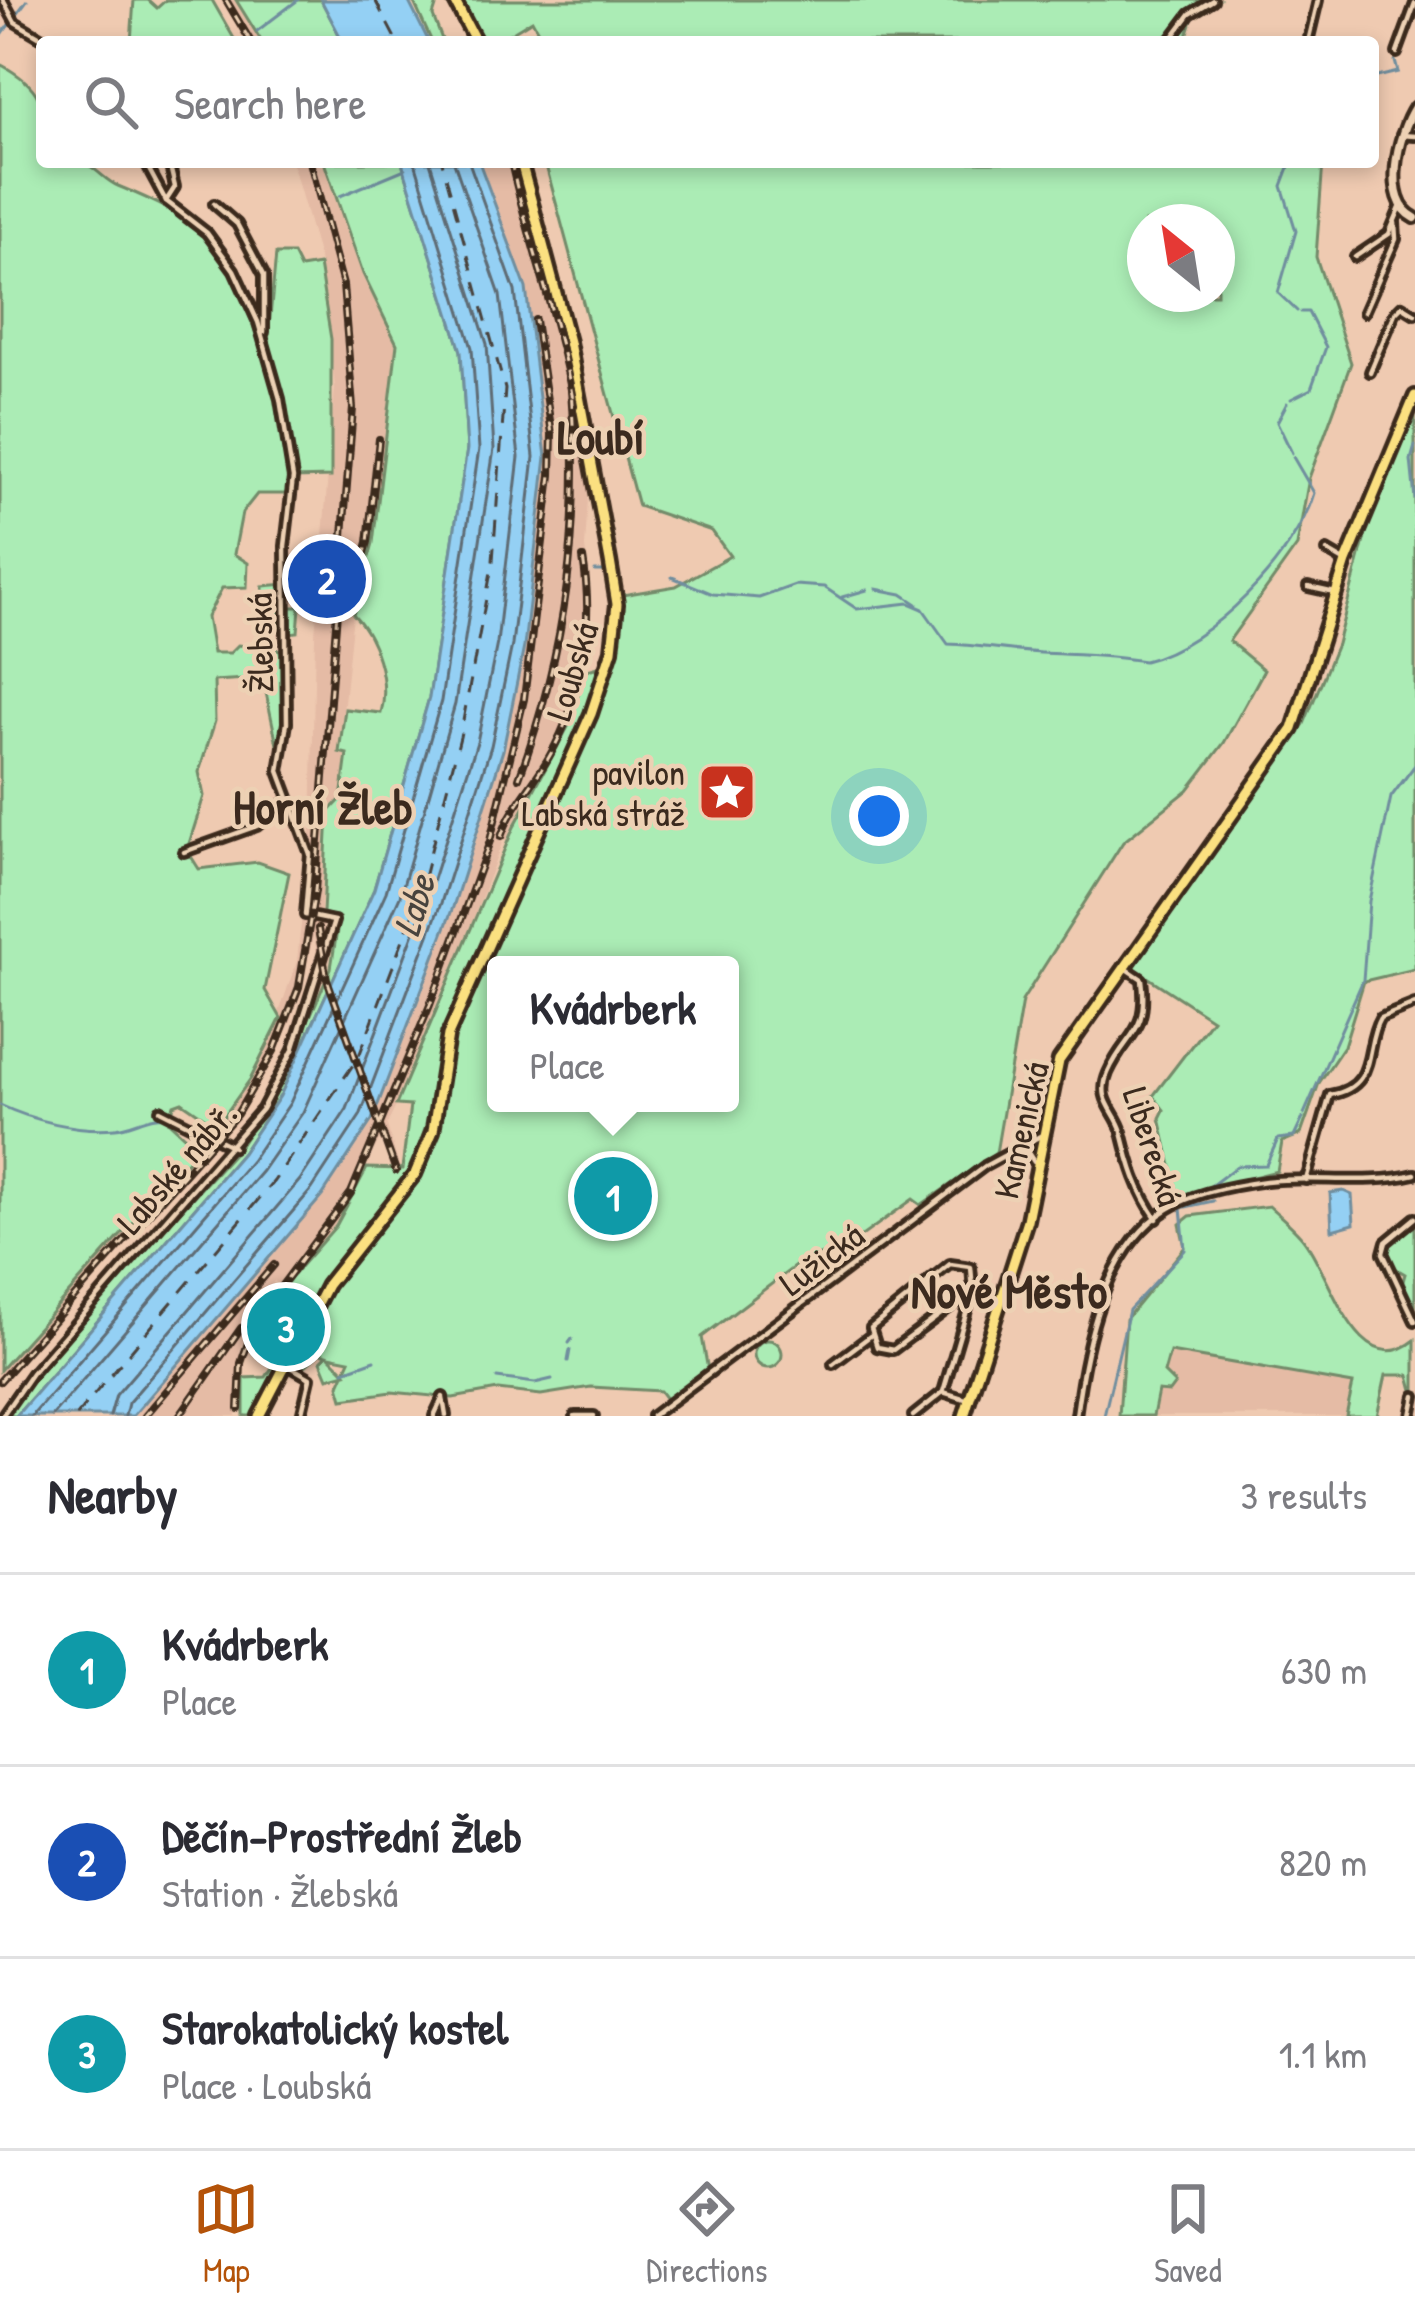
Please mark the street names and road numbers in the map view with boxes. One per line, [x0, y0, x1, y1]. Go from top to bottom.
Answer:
street label: Žlebská [234, 593, 284, 693]
street label: Loubská [533, 616, 609, 726]
street label: Kamenická [980, 1057, 1060, 1203]
street label: Liberecká [1112, 1080, 1196, 1212]
street label: Labské nábř. [105, 1090, 247, 1244]
street label: Lužická [769, 1210, 873, 1306]

